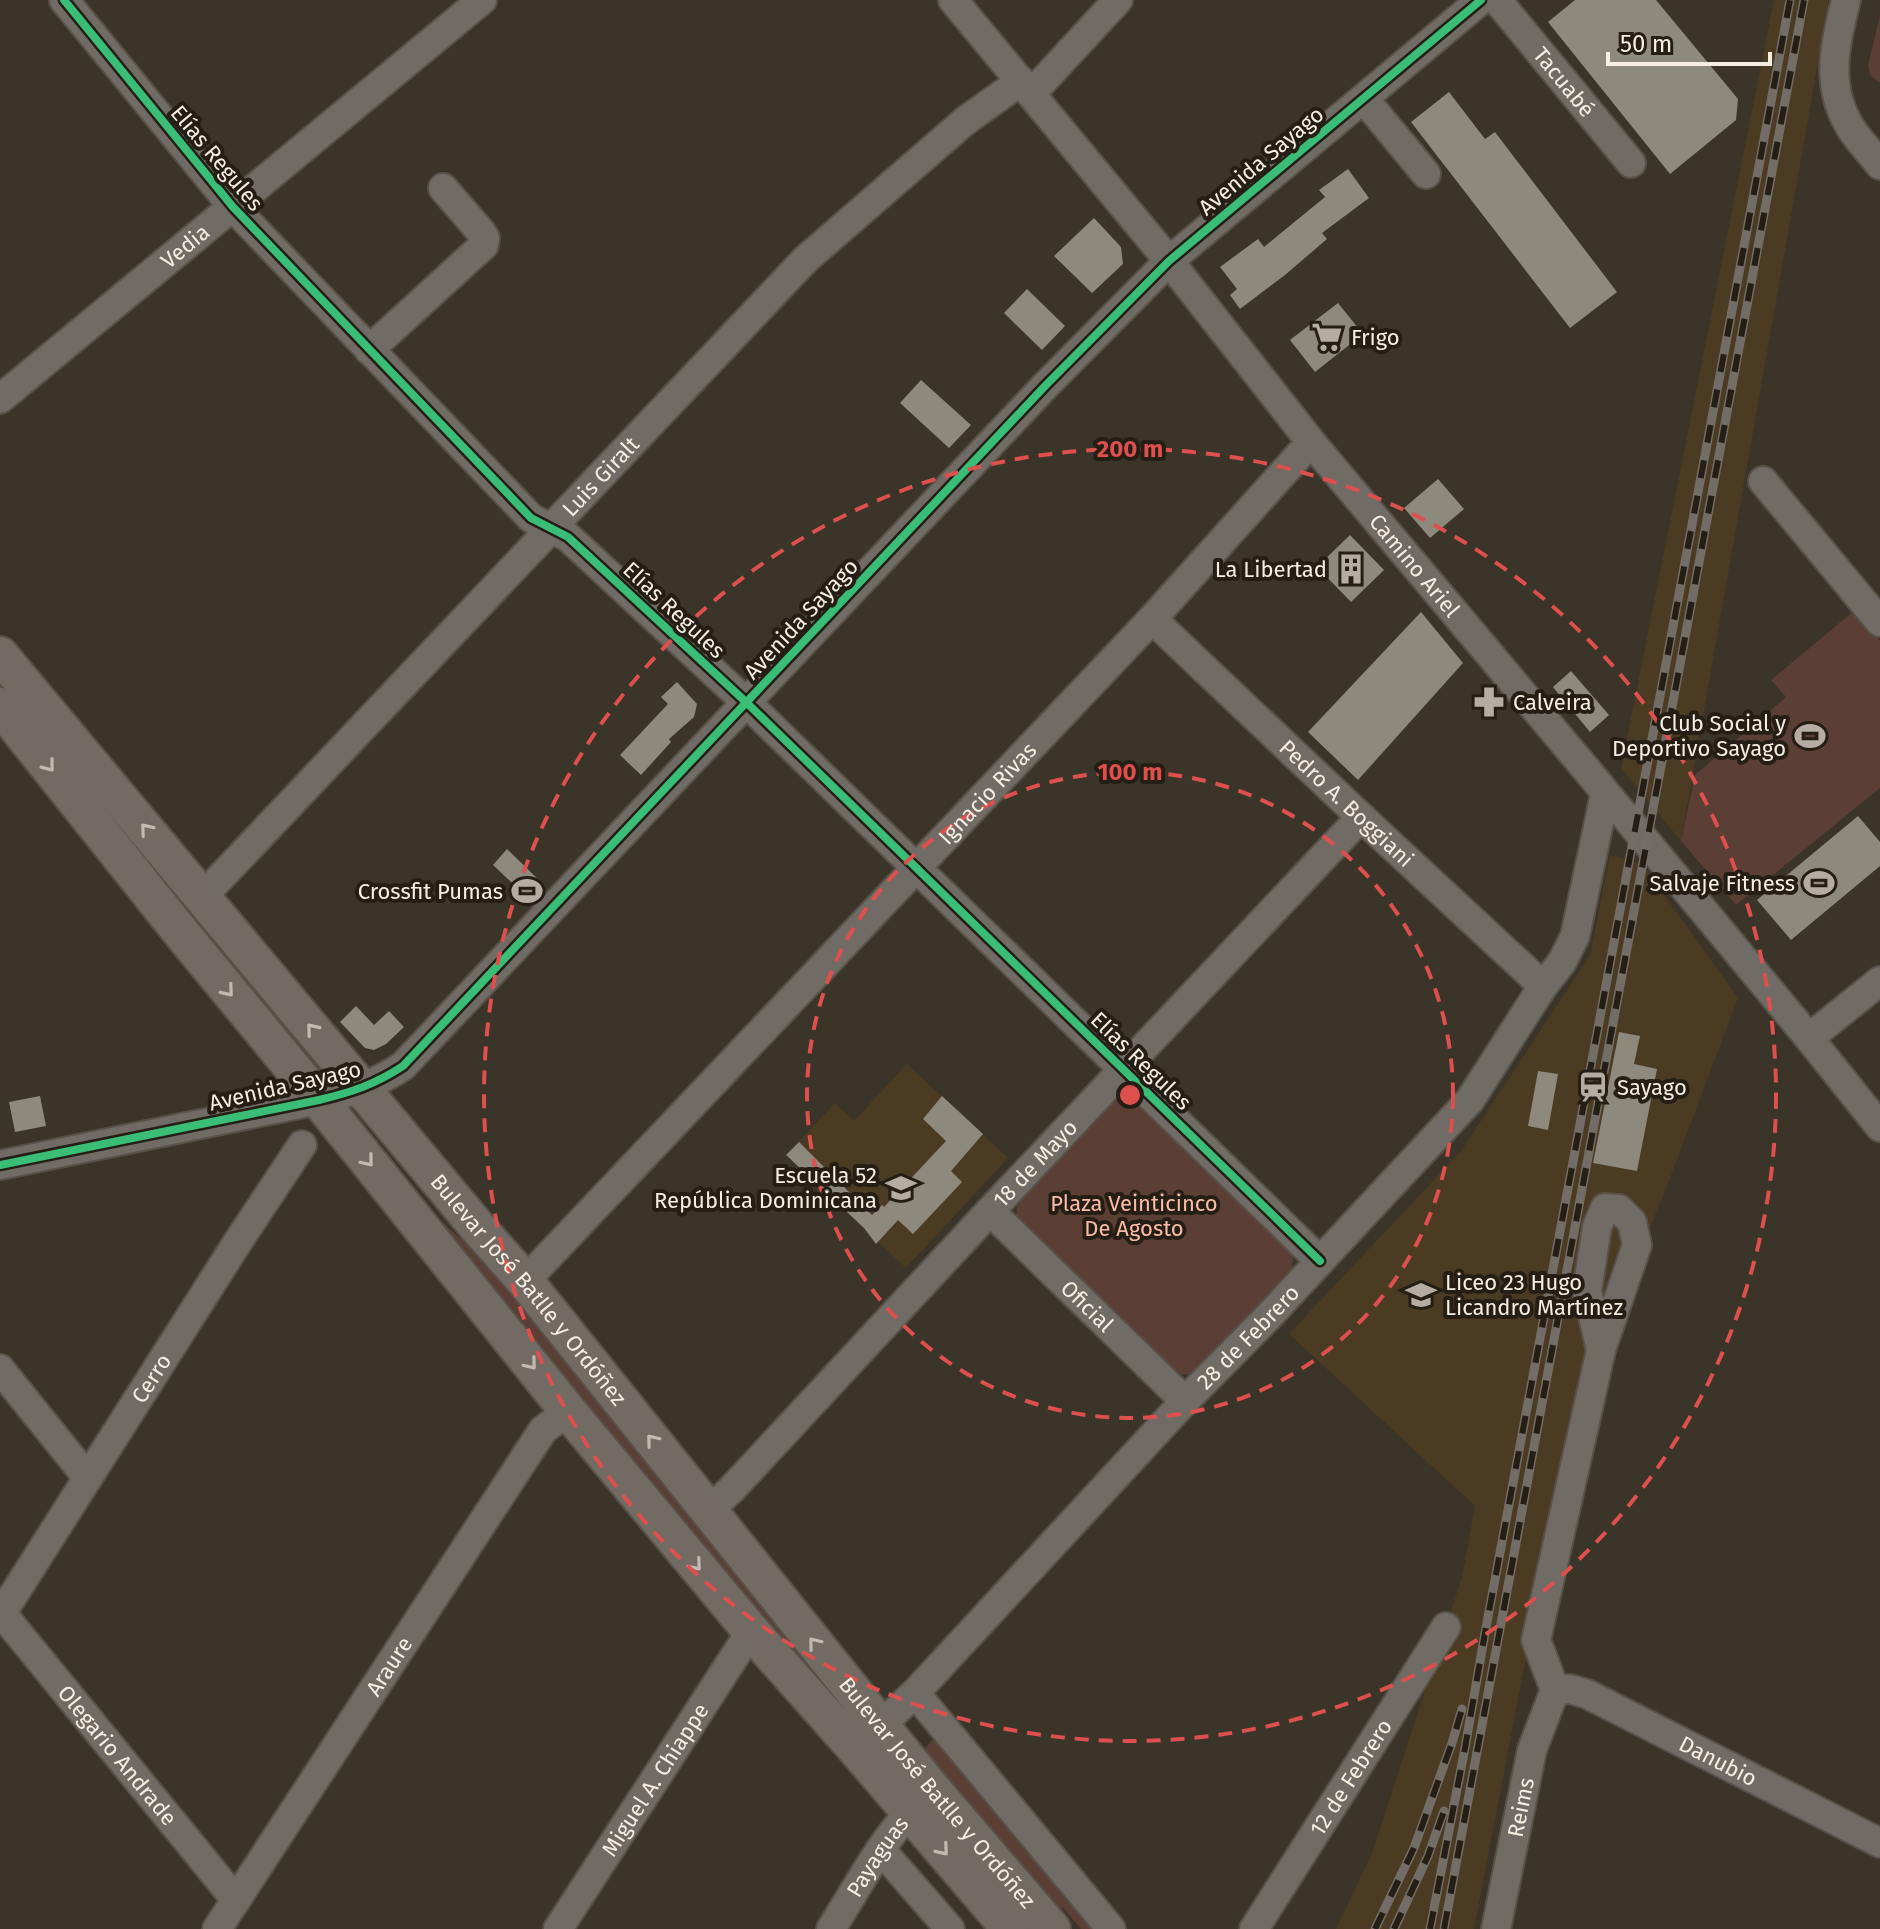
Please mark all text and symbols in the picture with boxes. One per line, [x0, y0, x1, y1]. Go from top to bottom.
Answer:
scale bar [1608, 16, 1770, 66]
text: 50 m [1620, 30, 1672, 58]
street label: Tacuabé [1528, 41, 1601, 122]
street label: Elías Regules [165, 100, 269, 216]
street label: Avenida Sayago [1193, 101, 1329, 221]
street label: Vedia [155, 218, 215, 274]
supermarket icon: Frigo [1310, 320, 1344, 354]
place label: Frigo [1351, 324, 1400, 351]
street label: Luis Giralt [556, 431, 644, 522]
text: 200 m [1097, 435, 1163, 463]
street label: Camino Ariel [1364, 508, 1466, 622]
building icon: La Libertad [1334, 552, 1368, 586]
street label: Avenida Sayago [738, 553, 864, 685]
street label: Elías Regules [617, 556, 731, 664]
place label: La Libertad [1215, 556, 1327, 583]
pharmacy icon: Calveira [1472, 685, 1506, 719]
place label: Calveira [1513, 689, 1592, 716]
place label: Club Social y Deportivo Sayago [1612, 710, 1786, 762]
sports icon: Club Social y Deportivo Sayago [1793, 719, 1827, 753]
street label: Pedro A. Boggiani [1274, 734, 1419, 873]
street label: Ignacio Rivas [932, 737, 1042, 850]
one-way arrow [39, 757, 54, 771]
text: 100 m [1097, 758, 1163, 786]
one-way arrow [141, 823, 156, 838]
sports icon: Salvaje Fitness [1802, 866, 1836, 900]
place label: Salvaje Fitness [1649, 870, 1795, 897]
sports icon: Crossfit Pumas [510, 874, 544, 908]
place label: Crossfit Pumas [358, 878, 503, 905]
one-way arrow [218, 981, 233, 996]
street label: Elías Regules [1085, 1006, 1197, 1116]
one-way arrow [307, 1024, 322, 1038]
street label: Avenida Sayago [206, 1055, 364, 1117]
station icon: Sayago [1576, 1070, 1610, 1104]
place label: Sayago [1617, 1074, 1687, 1101]
centre of rings [1116, 1081, 1144, 1109]
street label: 18 de Mayo [987, 1114, 1083, 1213]
one-way arrow [358, 1152, 373, 1166]
place label: Escuela 52 República Dominicana [654, 1162, 877, 1214]
street label: Bulevar José Batlle y Ordóñez [425, 1168, 633, 1411]
school or university icon: Escuela 52 República Dominicana [884, 1171, 918, 1205]
park label: Plaza Veinticinco De Agosto [1050, 1190, 1218, 1242]
place label: Liceo 23 Hugo Licandro Martínez [1445, 1269, 1623, 1321]
street label: Oficial [1055, 1274, 1119, 1338]
school or university icon: Liceo 23 Hugo Licandro Martínez [1404, 1278, 1438, 1312]
street label: 28 de Febrero [1191, 1279, 1305, 1395]
street label: Cerro [125, 1349, 177, 1408]
one-way arrow [521, 1355, 535, 1370]
one-way arrow [647, 1434, 662, 1449]
one-way arrow [686, 1556, 701, 1570]
street label: Araure [360, 1632, 418, 1701]
one-way arrow [810, 1637, 824, 1652]
street label: Bulevar José Batlle y Ordóñez [833, 1671, 1042, 1913]
street label: Olegario Andrade [52, 1679, 183, 1831]
street label: Miguel A. Chiappe [595, 1698, 714, 1861]
street label: 12 de Febrero [1304, 1714, 1398, 1840]
street label: Danubio [1675, 1730, 1762, 1792]
street label: Reims [1501, 1775, 1540, 1840]
street label: Payaguas [840, 1810, 914, 1902]
one-way arrow [933, 1840, 948, 1855]

